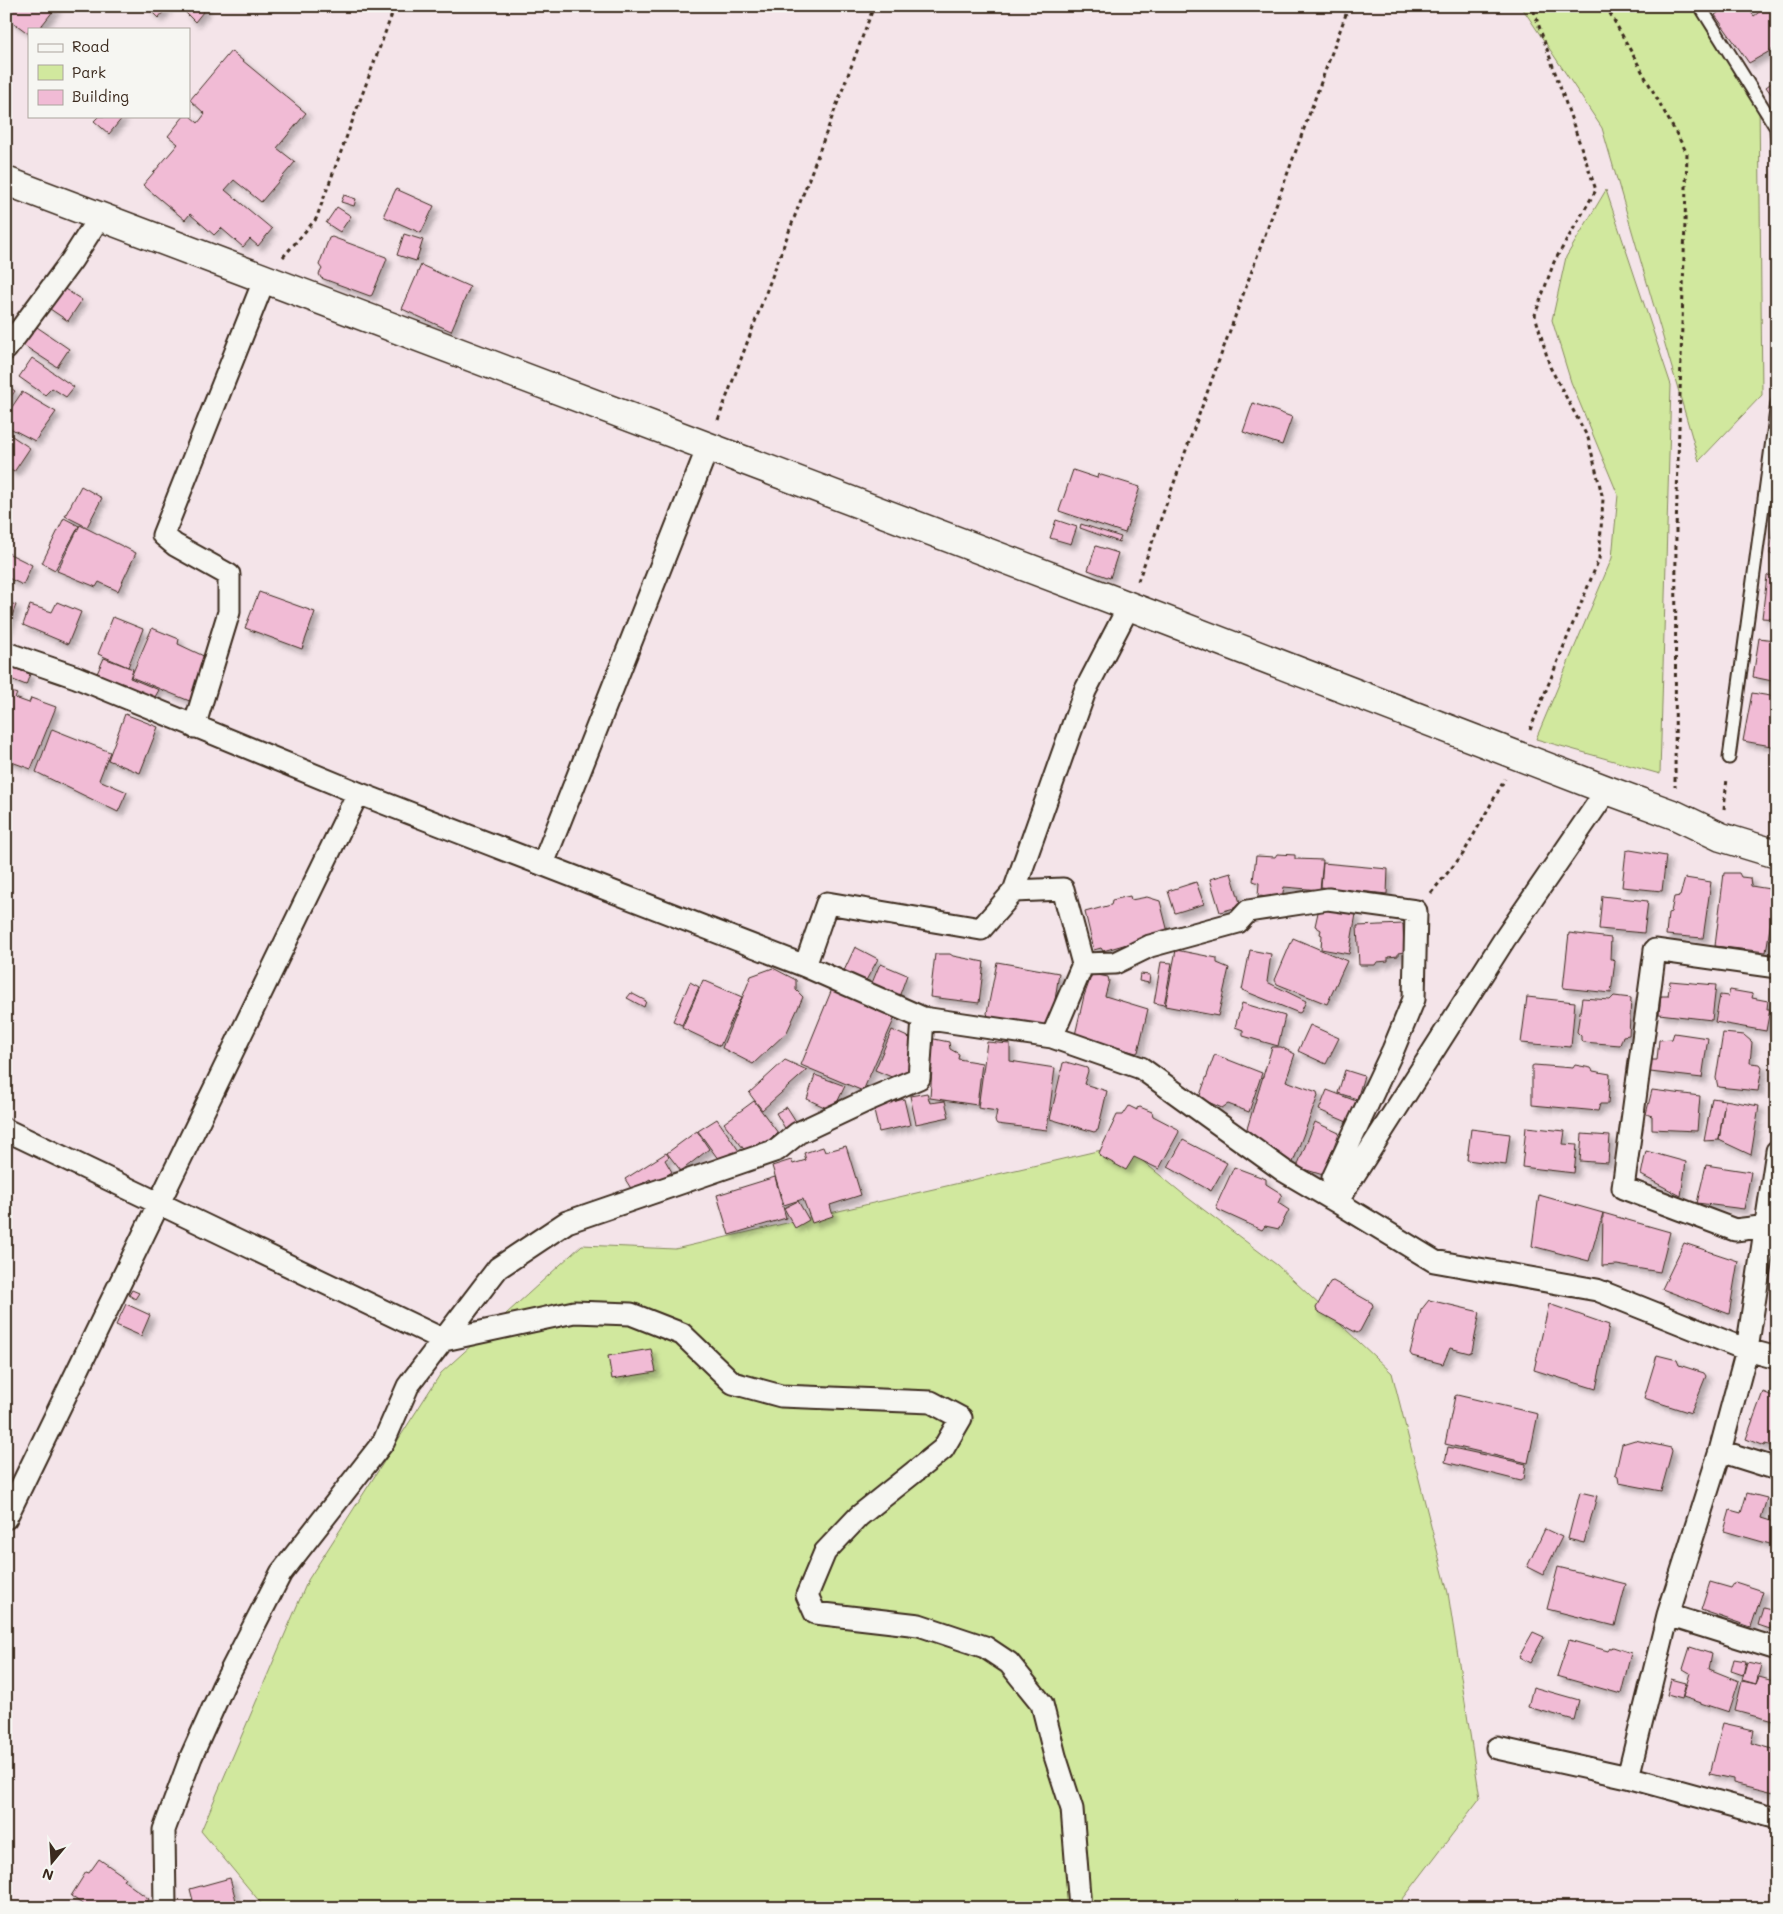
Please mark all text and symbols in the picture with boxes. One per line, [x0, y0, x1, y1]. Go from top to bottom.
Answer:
legend [28, 28, 190, 118]
text: Road [72, 36, 109, 56]
text: Park [72, 62, 106, 82]
text: Building [72, 86, 129, 106]
north arrow [28, 1836, 78, 1886]
text: N [40, 1864, 56, 1886]

